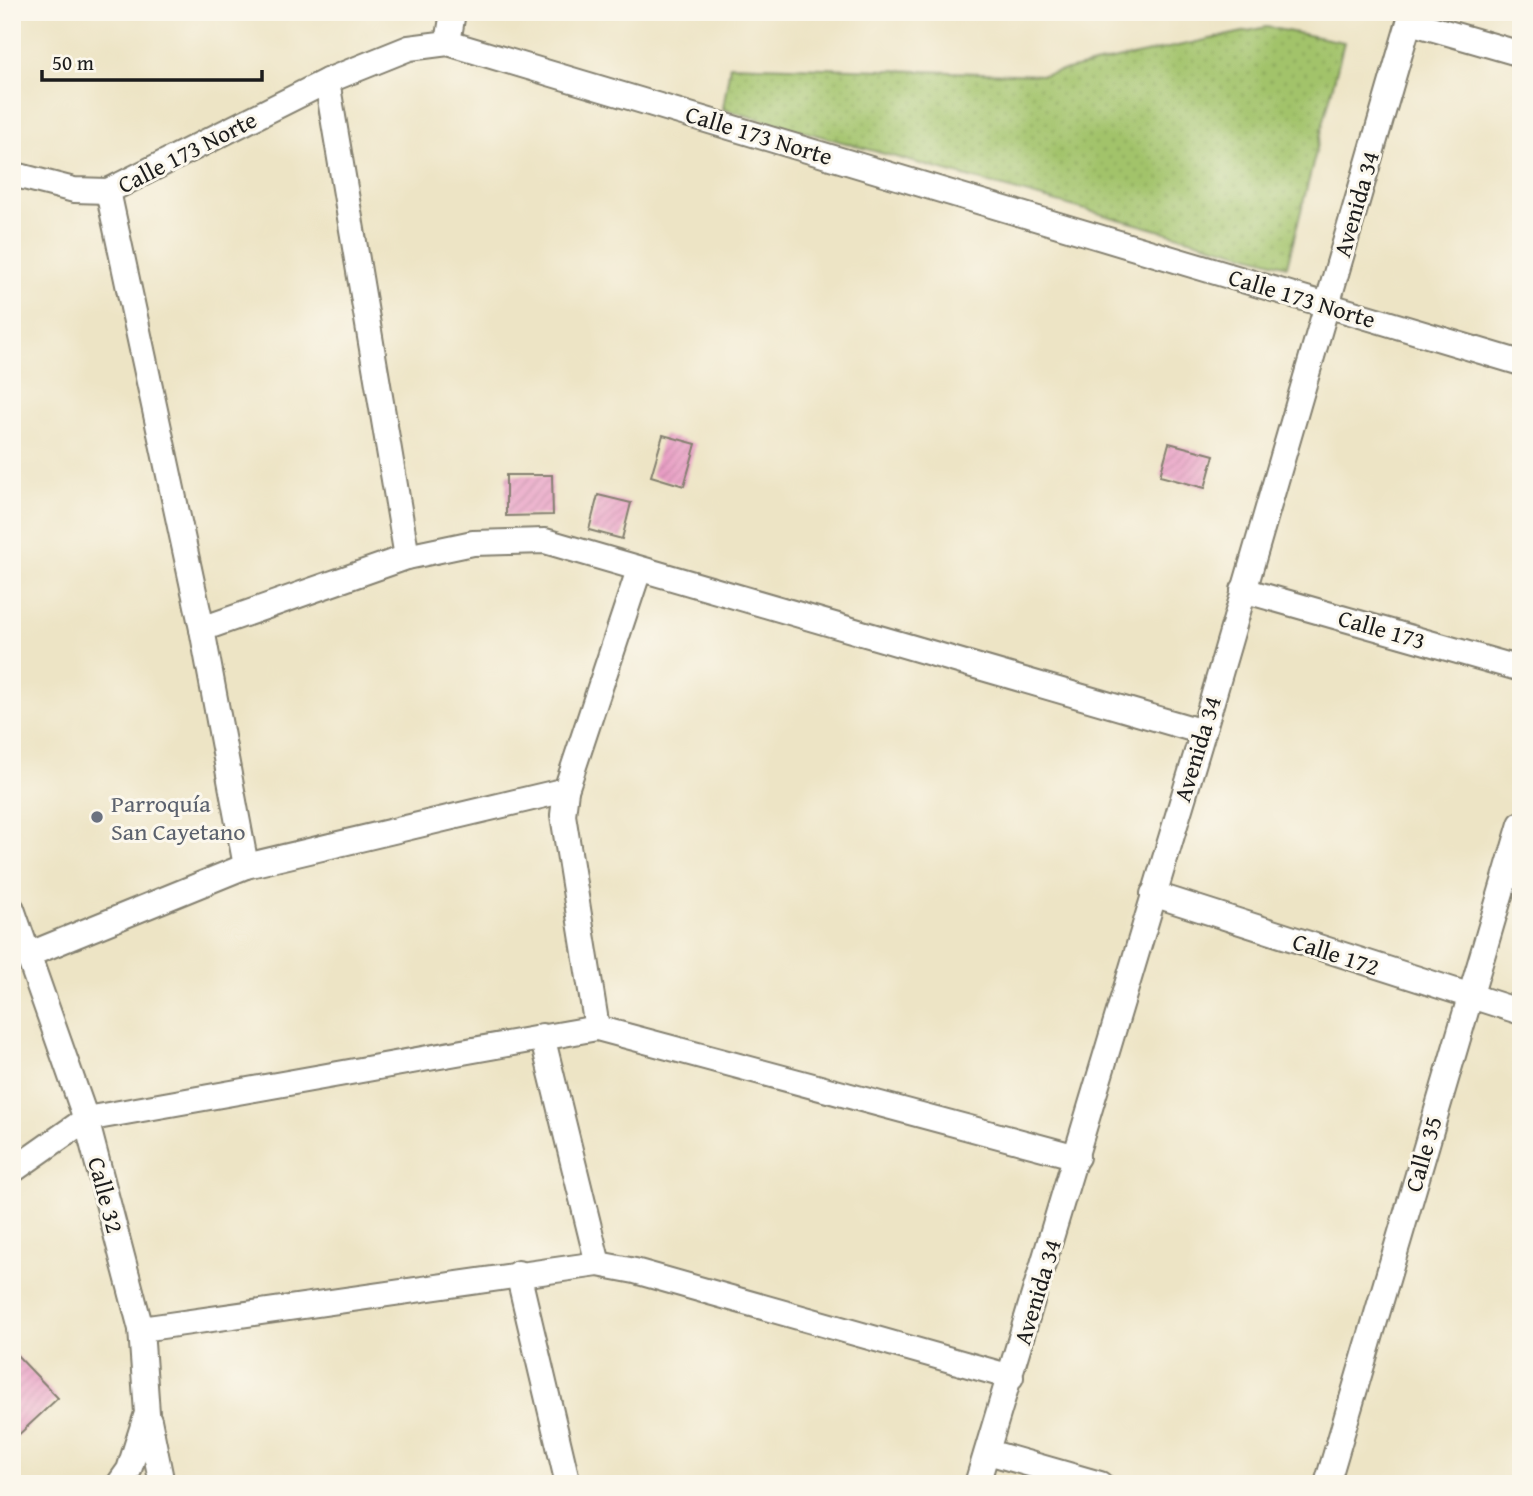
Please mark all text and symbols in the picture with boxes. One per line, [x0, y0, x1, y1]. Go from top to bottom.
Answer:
scale bar [42, 38, 262, 82]
text: 50 m [52, 47, 94, 78]
street label: Calle 173 Norte [681, 96, 837, 174]
street label: Calle 173 Norte [111, 102, 263, 202]
street label: Avenida 34 [1324, 147, 1388, 261]
street label: Calle 173 Norte [1224, 259, 1380, 337]
street label: Calle 173 [1334, 600, 1430, 658]
street label: Avenida 34 [1164, 692, 1230, 806]
place label: Parroquía San Cayetano [111, 786, 245, 849]
marker: Parroquía San Cayetano [89, 809, 105, 825]
street label: Calle 172 [1288, 924, 1384, 984]
street label: Calle 35 [1395, 1112, 1451, 1196]
street label: Calle 32 [79, 1153, 133, 1237]
street label: Avenida 34 [1004, 1235, 1070, 1349]

